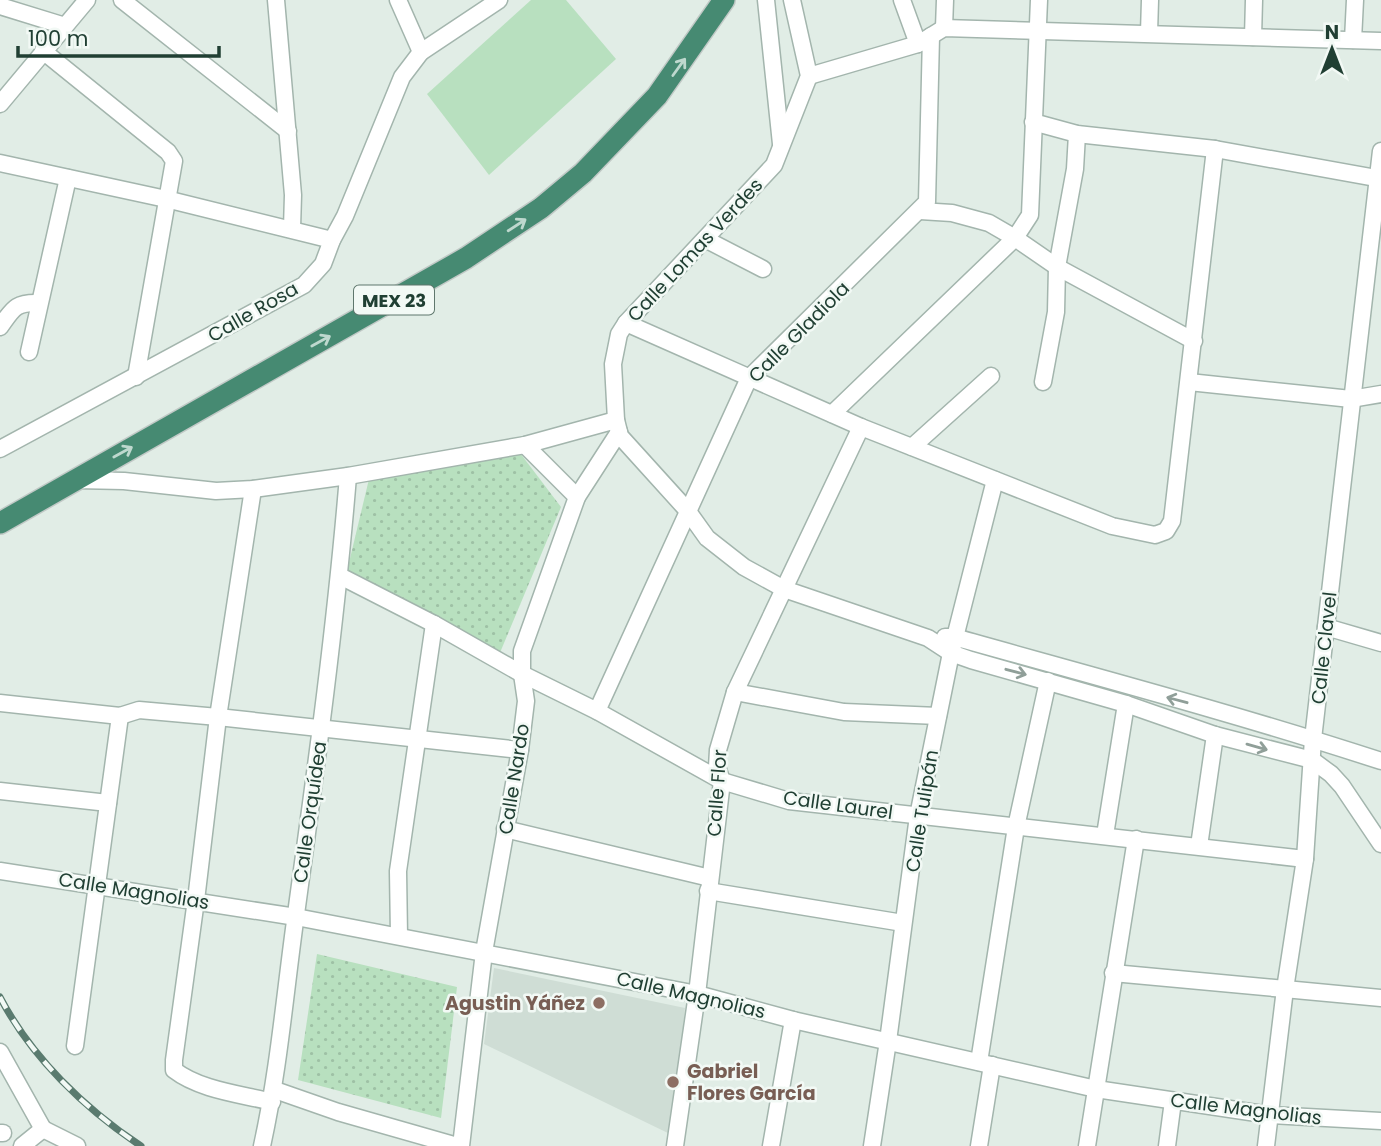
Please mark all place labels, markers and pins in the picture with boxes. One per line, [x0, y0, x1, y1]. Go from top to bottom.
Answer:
place label: Agustin Yáñez [445, 990, 585, 1017]
marker: Agustin Yáñez [591, 995, 607, 1011]
place label: Gabriel Flores García [687, 1058, 816, 1107]
marker: Gabriel Flores García [665, 1074, 681, 1090]

